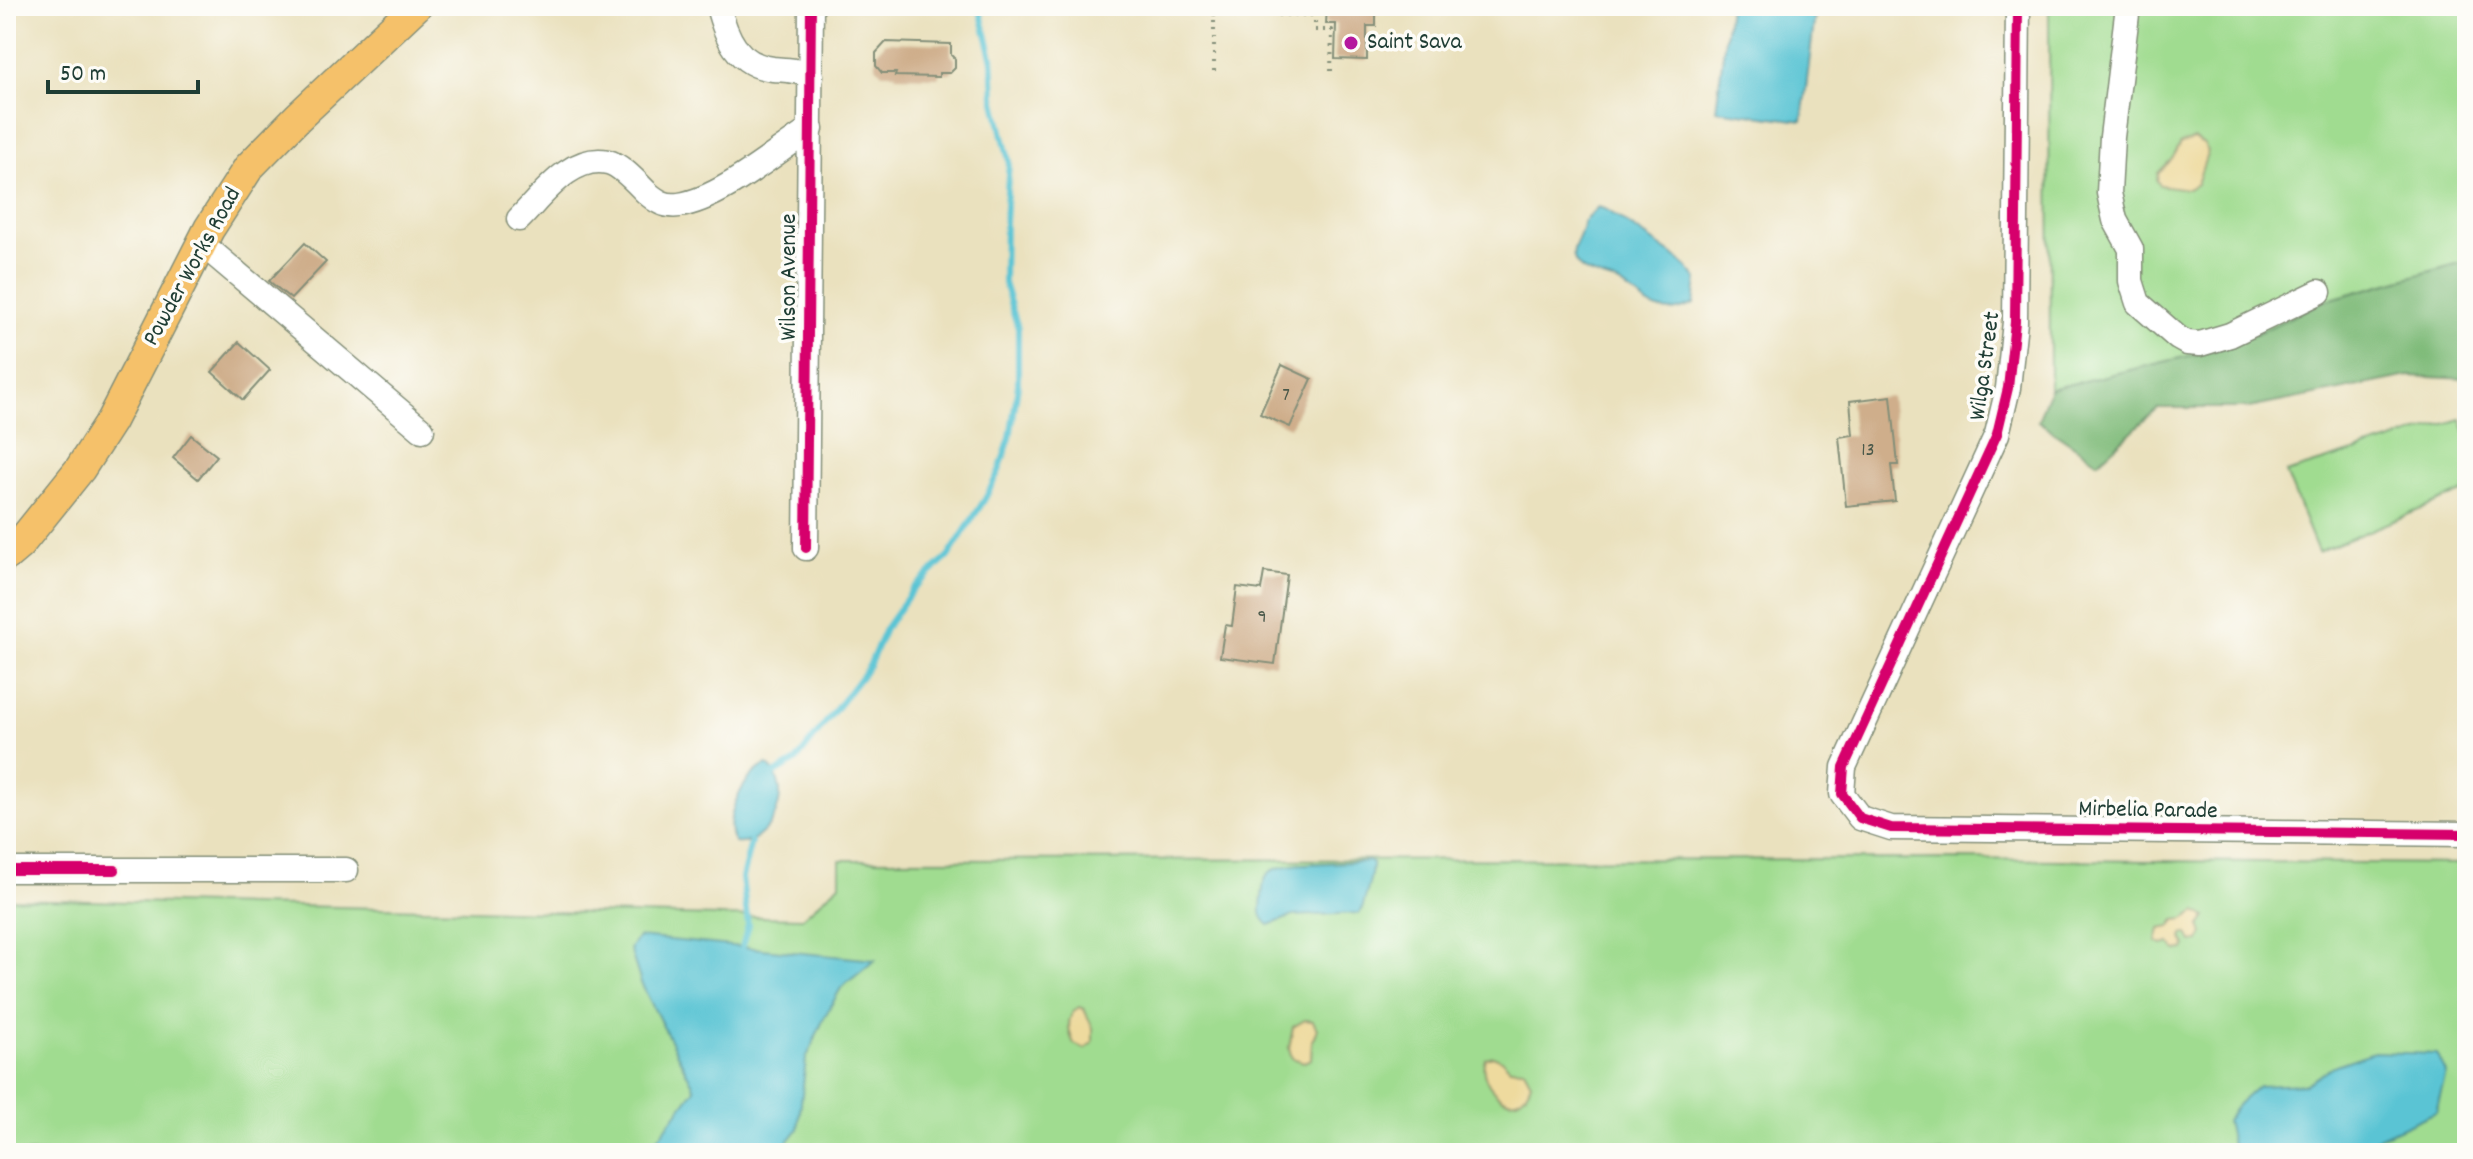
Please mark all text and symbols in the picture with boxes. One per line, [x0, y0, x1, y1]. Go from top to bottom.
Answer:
place label: Saint Sava [1367, 26, 1463, 60]
marker: Saint Sava [1342, 34, 1360, 52]
scale bar [48, 44, 198, 94]
text: 50 m [60, 58, 106, 92]
street label: Powder Works Road [135, 181, 251, 353]
street label: Wilson Avenue [773, 214, 807, 340]
street label: Wilga Street [1962, 309, 2010, 423]
house number: 7 [1282, 382, 1290, 410]
house number: 13 [1861, 437, 1875, 465]
house number: 9 [1257, 604, 1267, 632]
street label: Mirbelia Parade [2078, 793, 2218, 829]

